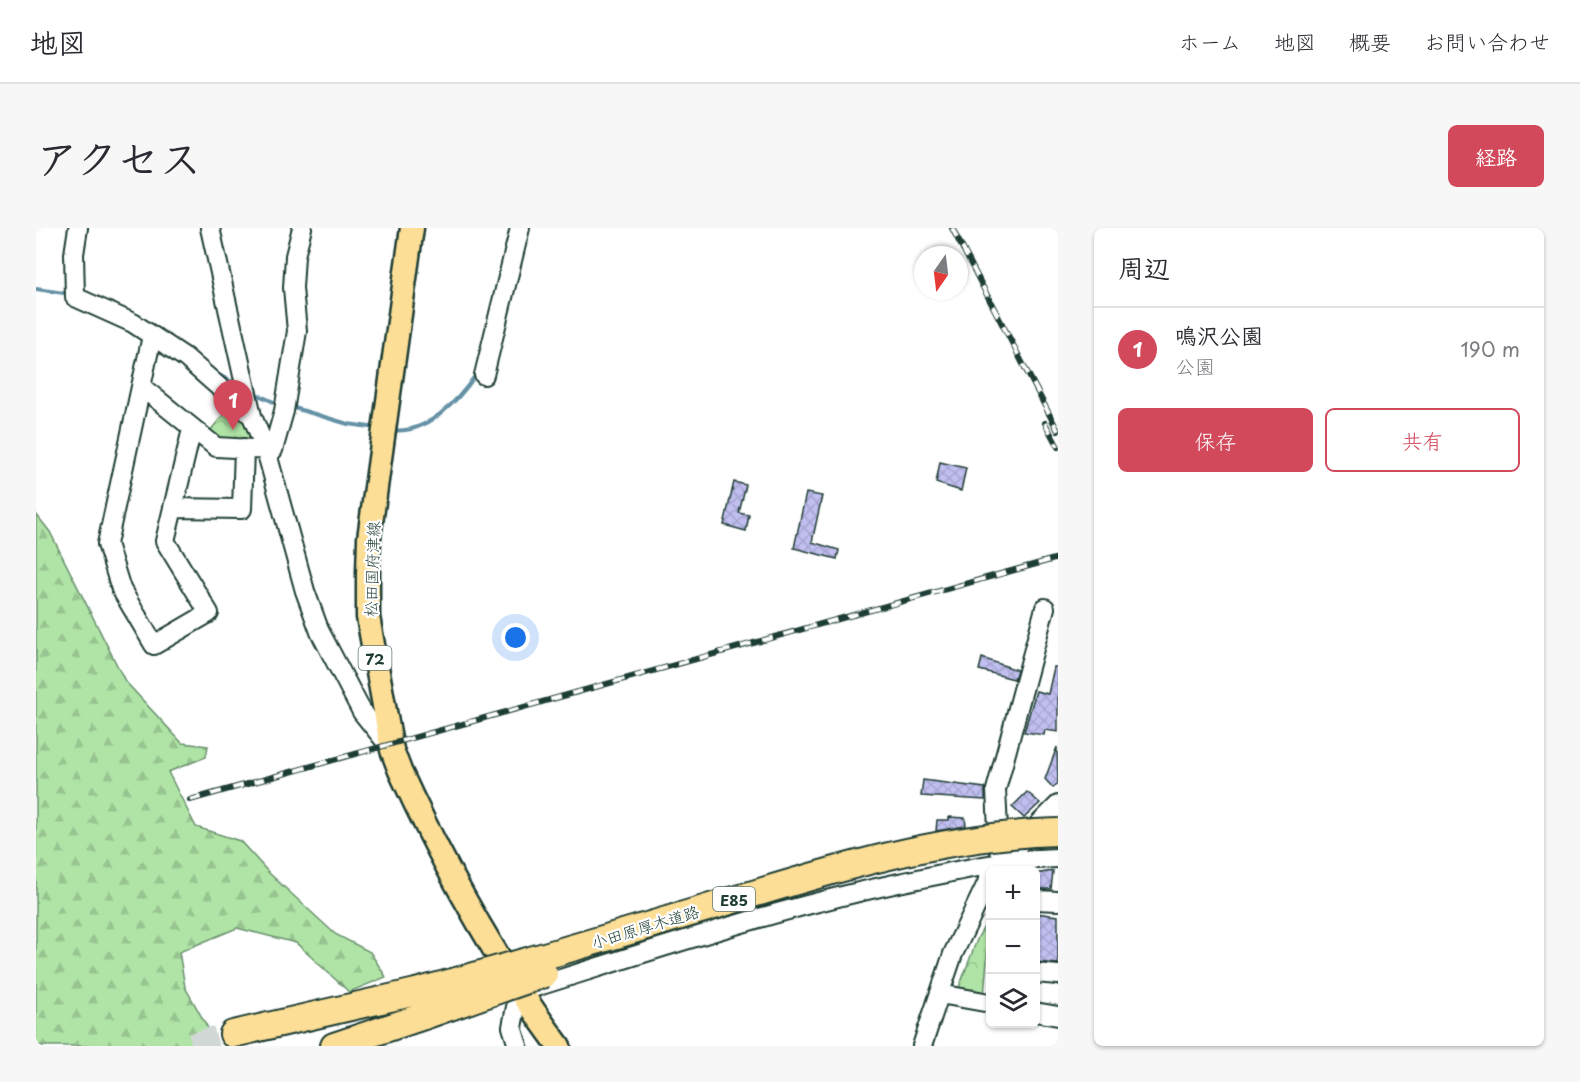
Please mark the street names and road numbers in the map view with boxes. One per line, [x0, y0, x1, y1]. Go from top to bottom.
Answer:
street label: 松田国府津線 [357, 521, 385, 617]
road number: 72 [358, 646, 392, 670]
road number: E85 [713, 887, 755, 911]
street label: 小田原厚木道路 [588, 898, 702, 954]

